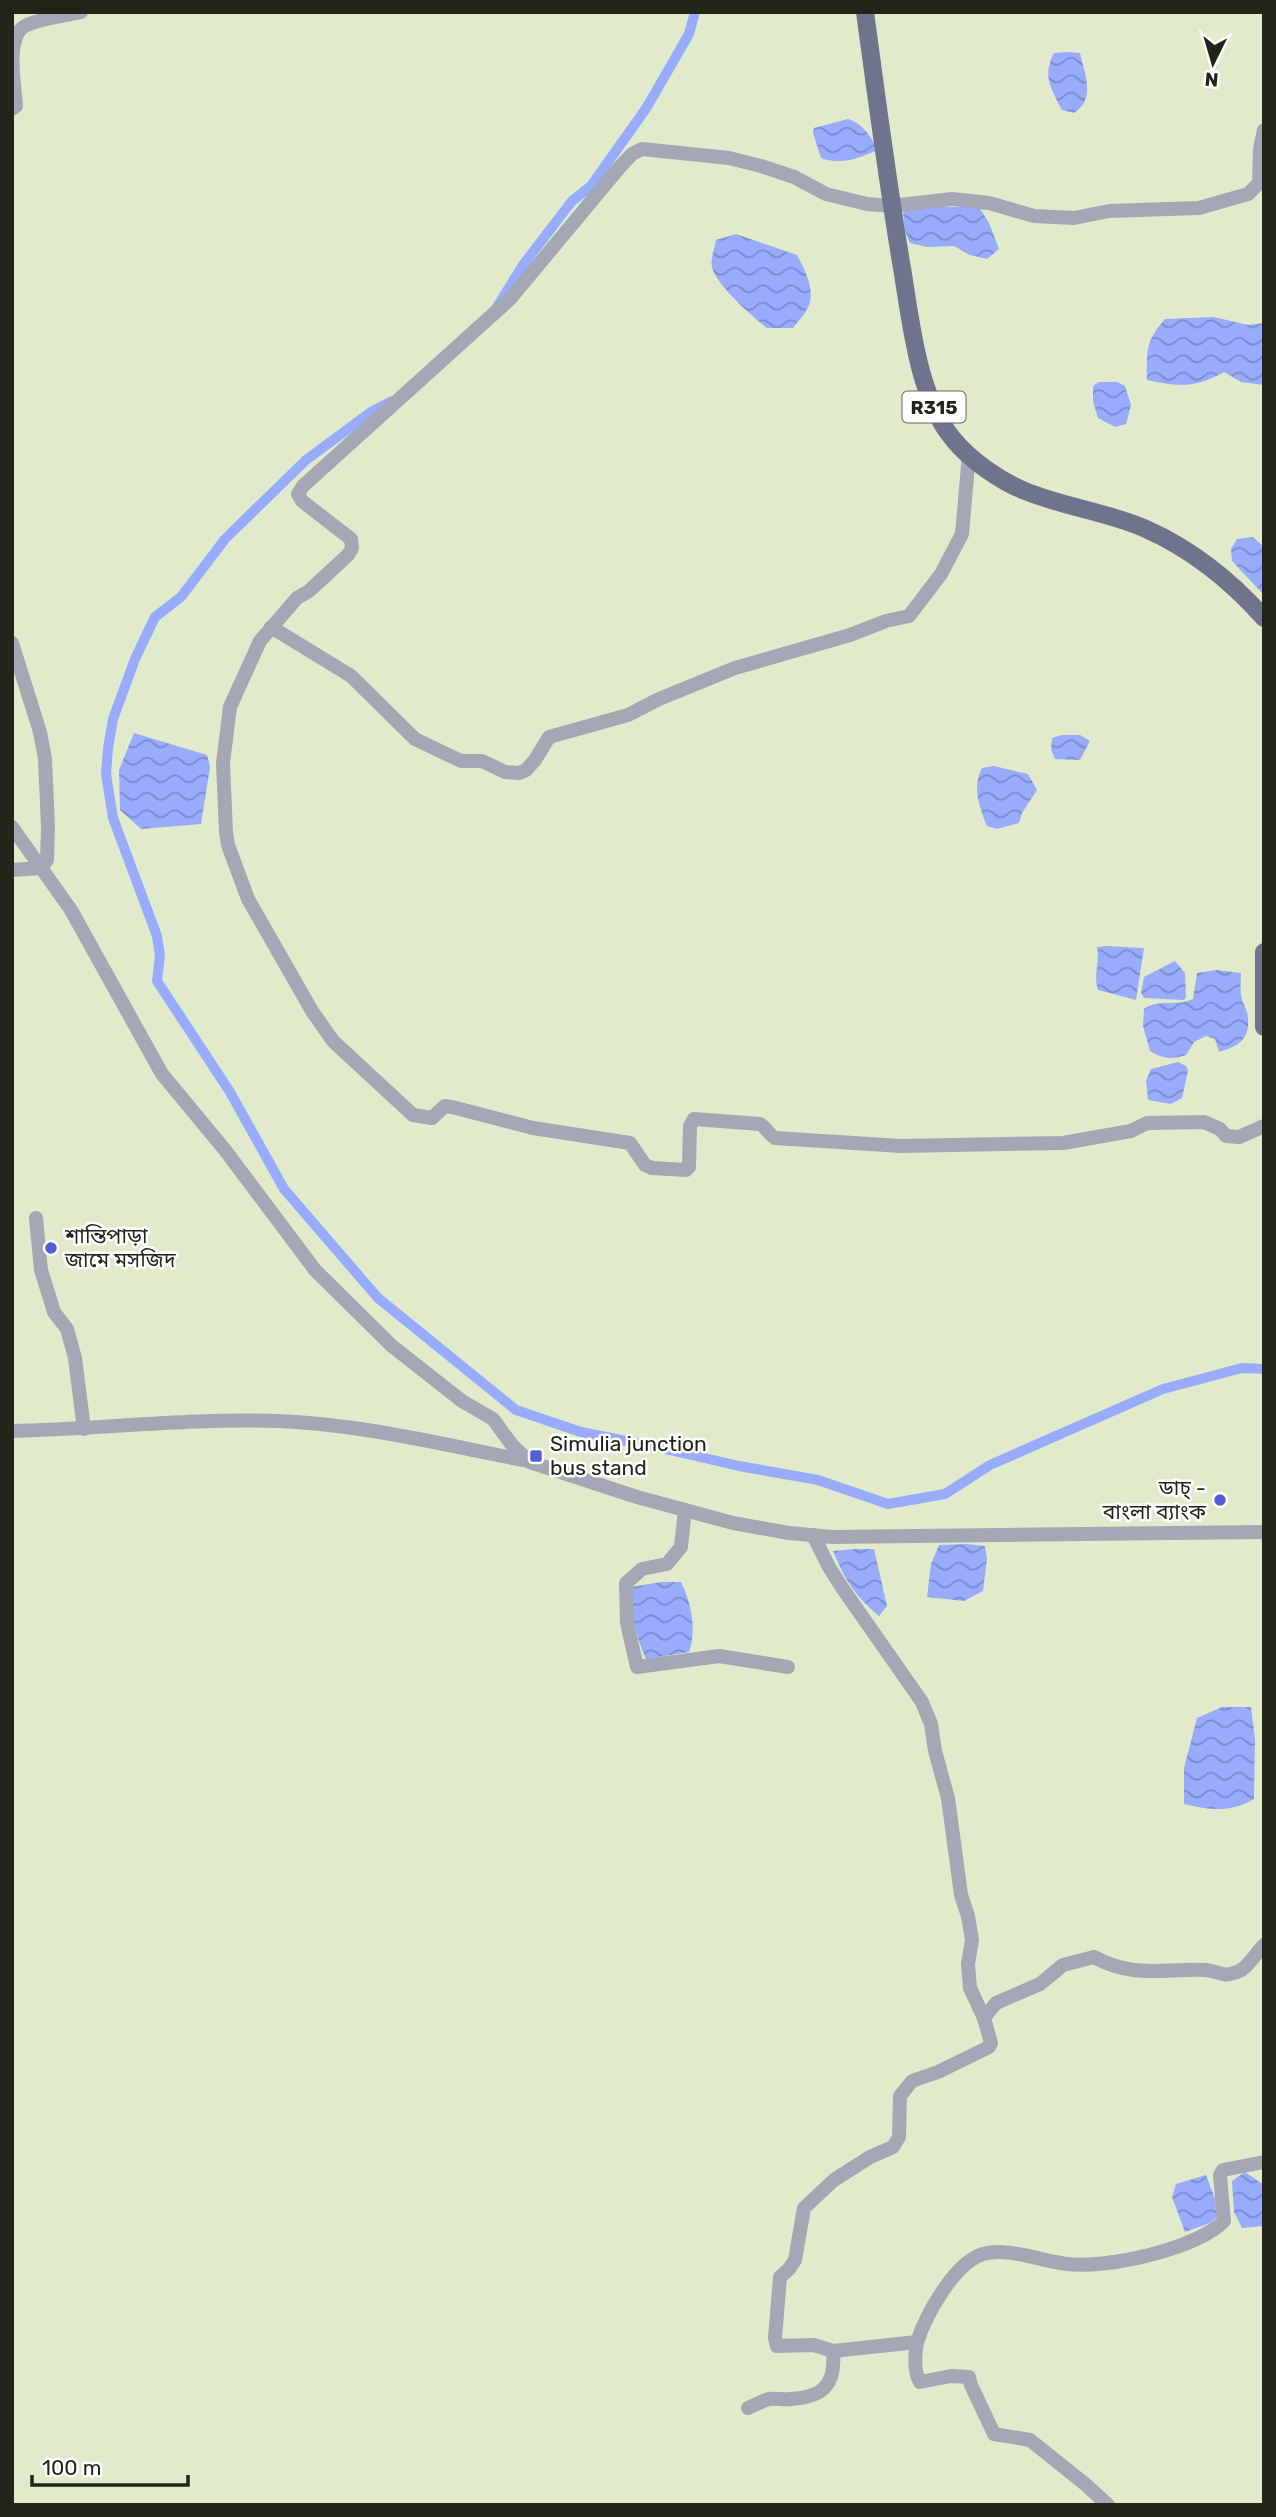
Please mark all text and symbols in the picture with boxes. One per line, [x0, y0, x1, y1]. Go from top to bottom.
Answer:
north arrow [1178, 28, 1248, 98]
text: N [1204, 67, 1219, 91]
road number: R315 [902, 392, 965, 422]
place label: শান্তিপাড়া জামে মসজিদ [64, 1223, 176, 1272]
marker: শান্তিপাড়া জামে মসজিদ [43, 1240, 59, 1256]
place label: Simulia junction bus stand [550, 1431, 707, 1480]
marker: Simulia junction bus stand [528, 1448, 544, 1464]
place label: ডাচ্ - বাংলা ব্যাংক [1102, 1475, 1207, 1524]
marker: ডাচ্ - বাংলা ব্যাংক [1212, 1492, 1228, 1508]
scale bar [32, 2444, 187, 2488]
text: 100 m [42, 2455, 101, 2480]

